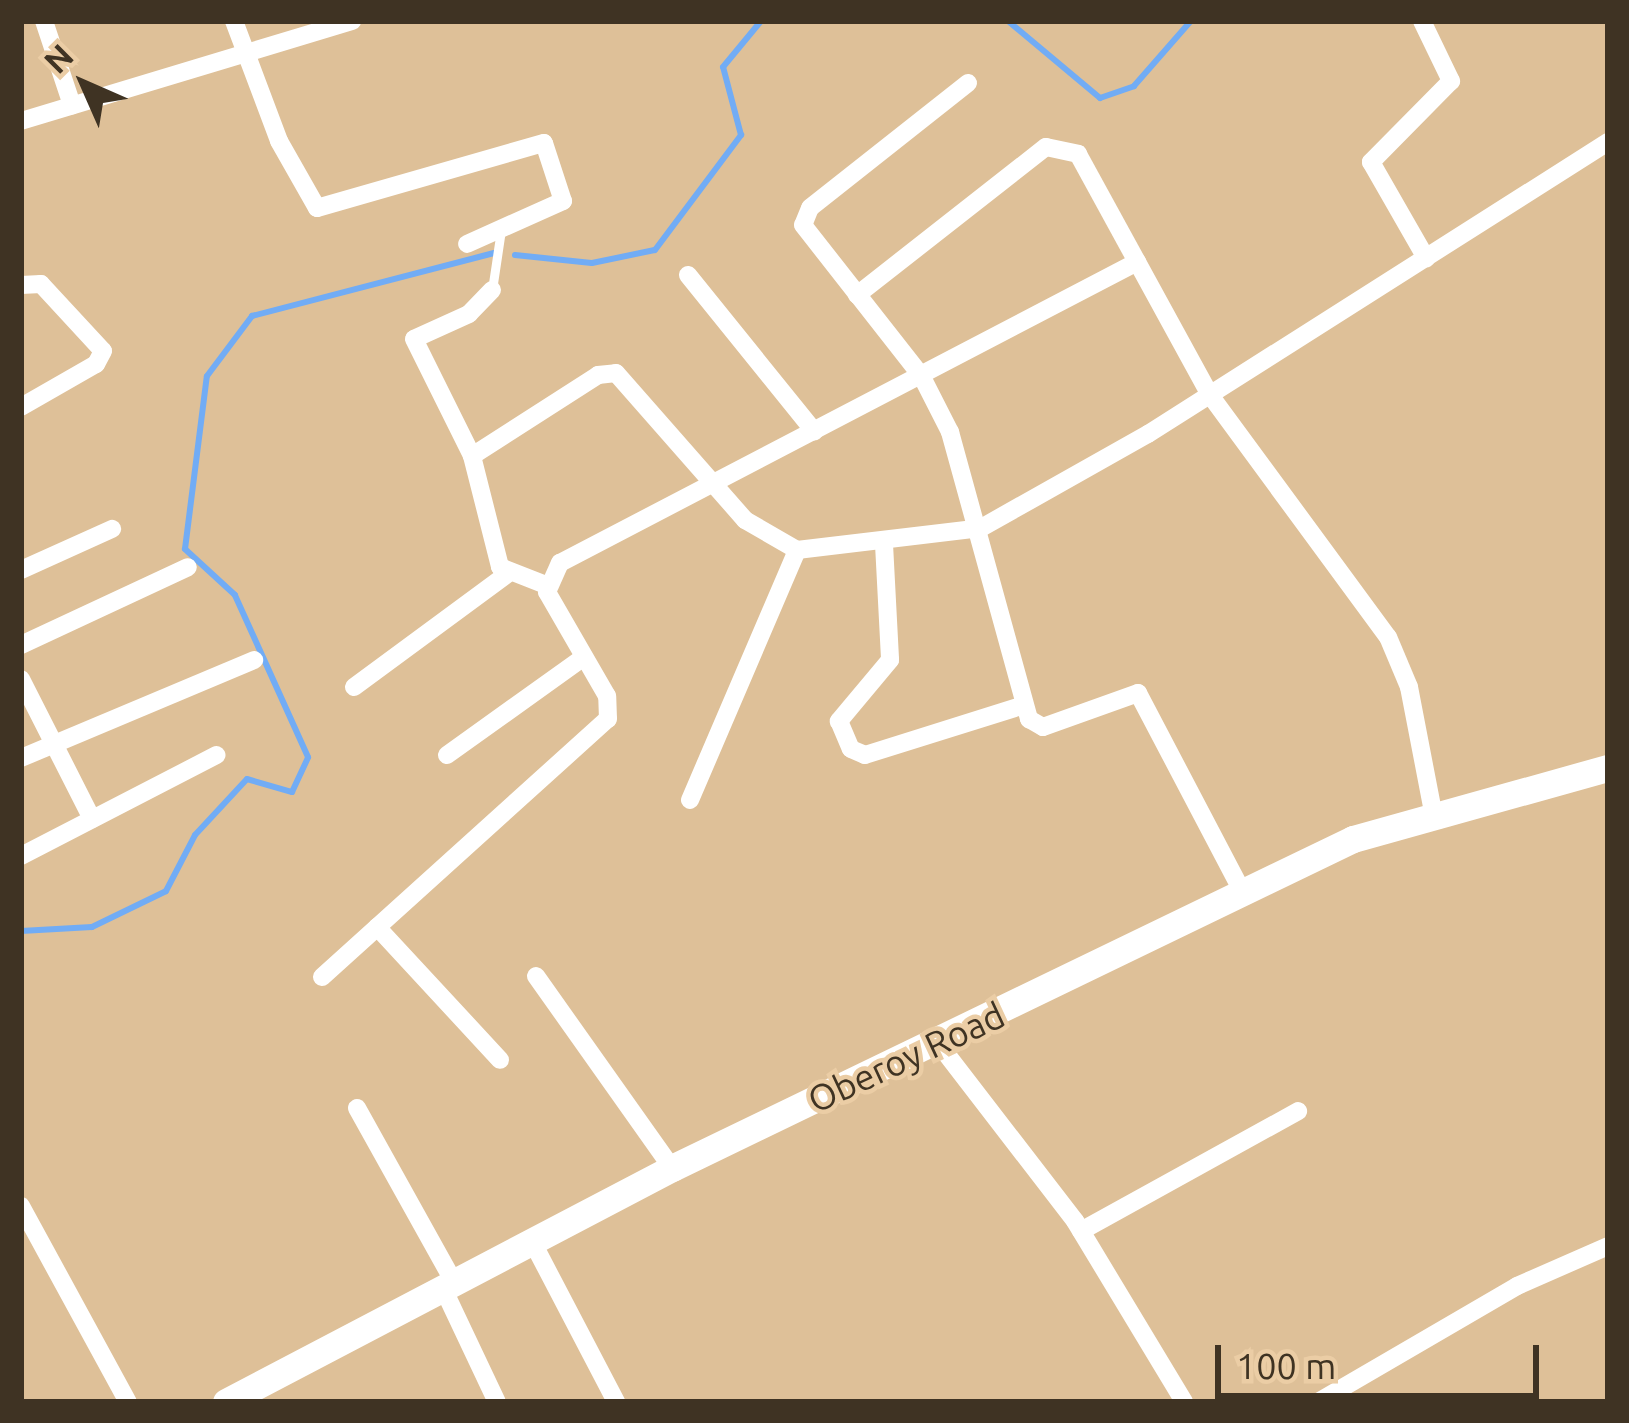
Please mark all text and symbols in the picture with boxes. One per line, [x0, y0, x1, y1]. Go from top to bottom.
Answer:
north arrow [24, 24, 144, 144]
text: N [36, 36, 80, 80]
street label: Oberoy Road [801, 993, 1011, 1121]
scale bar [1221, 1321, 1545, 1395]
text: 100 m [1236, 1345, 1336, 1386]

